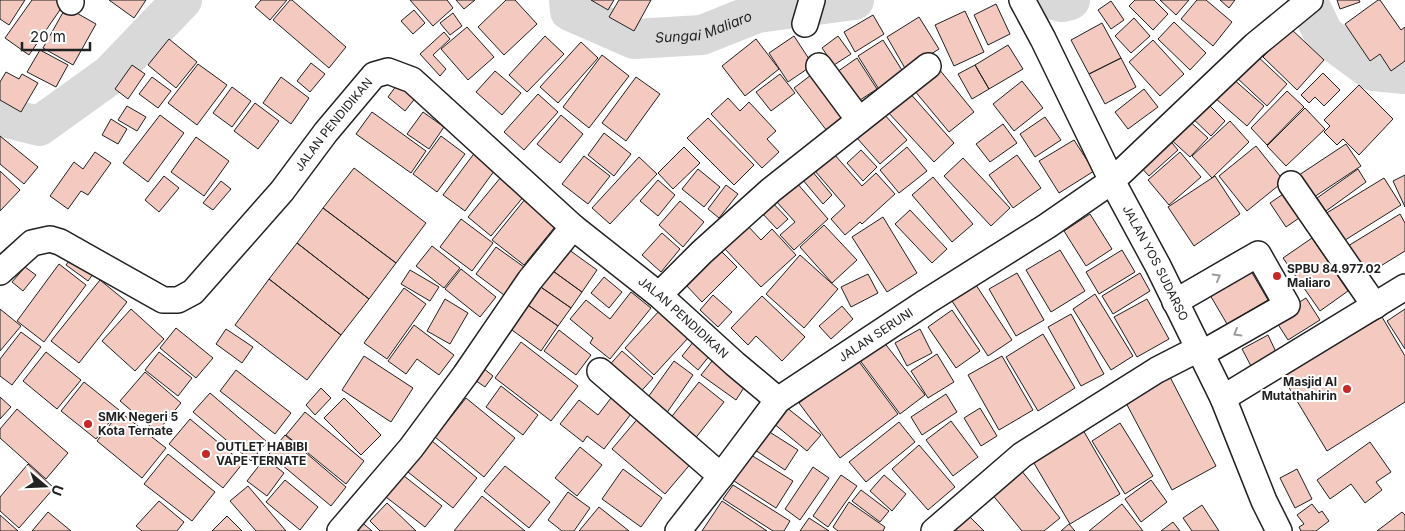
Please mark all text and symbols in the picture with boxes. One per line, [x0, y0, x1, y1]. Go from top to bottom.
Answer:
water label: Sungai Maliaro [654, 7, 754, 46]
scale bar [22, 20, 90, 52]
text: 20 m [30, 27, 66, 46]
street label: JALAN PENDIDIKAN [291, 75, 375, 174]
street label: JALAN YOS SUDARSO [1120, 202, 1192, 323]
place label: SPBU 84.977.02 Maliaro [1287, 261, 1381, 290]
marker: SPBU 84.977.02 Maliaro [1271, 270, 1283, 282]
street label: JALAN PENDIDIKAN [635, 273, 732, 361]
one-way arrow [1212, 274, 1221, 284]
street label: JALAN SERUNI [835, 305, 916, 365]
one-way arrow [1234, 327, 1243, 337]
place label: Masjid Al Mutathahirin [1262, 374, 1337, 403]
marker: Masjid Al Mutathahirin [1341, 383, 1353, 395]
place label: SMK Negeri 5 Kota Ternate [98, 409, 179, 438]
marker: SMK Negeri 5 Kota Ternate [82, 418, 94, 430]
place label: OUTLET HABIBI VAPE TERNATE [216, 439, 308, 468]
marker: OUTLET HABIBI VAPE TERNATE [200, 448, 212, 460]
north arrow [20, 461, 70, 511]
text: U [48, 483, 67, 498]

